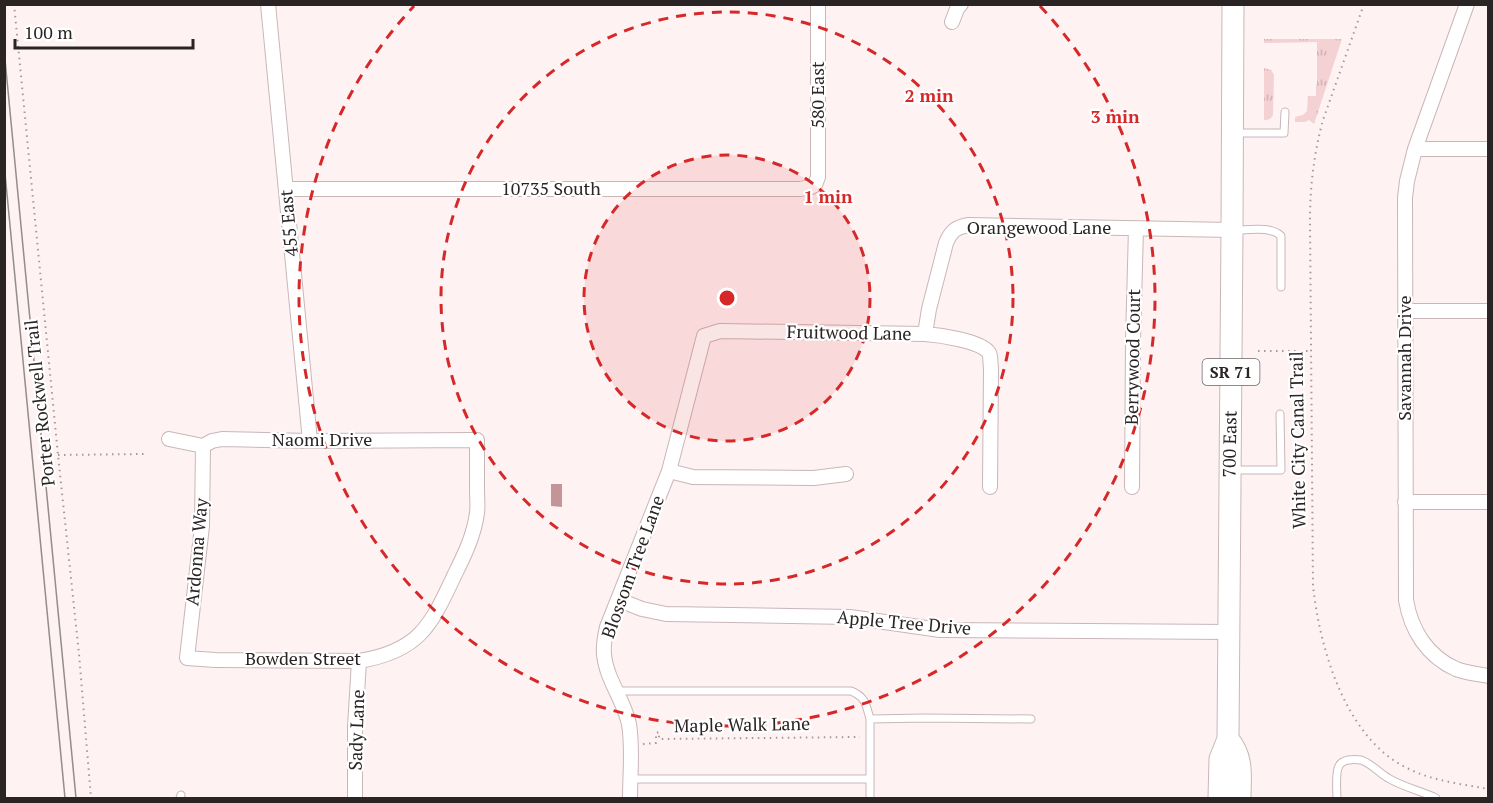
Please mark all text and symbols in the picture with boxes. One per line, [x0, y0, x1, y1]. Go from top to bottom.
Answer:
scale bar [15, 12, 194, 50]
text: 100 m [24, 20, 73, 44]
street label: 580 East [805, 61, 829, 129]
text: 2 min [904, 83, 954, 107]
text: 3 min [1090, 104, 1140, 128]
street label: 10735 South [501, 176, 601, 200]
text: 1 min [803, 184, 853, 208]
street label: 455 East [273, 188, 303, 258]
street label: Orangewood Lane [967, 215, 1111, 239]
centre of rings [717, 288, 737, 308]
street label: Berrywood Court [1119, 288, 1145, 425]
street label: Savannah Drive [1392, 295, 1416, 421]
street label: Porter Rockwell Trail [18, 319, 60, 488]
street label: Fruitwood Lane [786, 319, 912, 345]
street label: White City Canal Trail [1283, 351, 1311, 529]
road number: SR 71 [1202, 359, 1260, 385]
street label: 700 East [1216, 410, 1242, 478]
street label: Naomi Drive [272, 427, 372, 451]
street label: Blossom Tree Lane [595, 492, 669, 642]
street label: Ardonna Way [179, 496, 213, 607]
street label: Apple Tree Drive [836, 604, 972, 640]
street label: Bowden Street [245, 646, 361, 670]
street label: Sady Lane [343, 689, 369, 771]
street label: Maple Walk Lane [674, 711, 810, 737]

